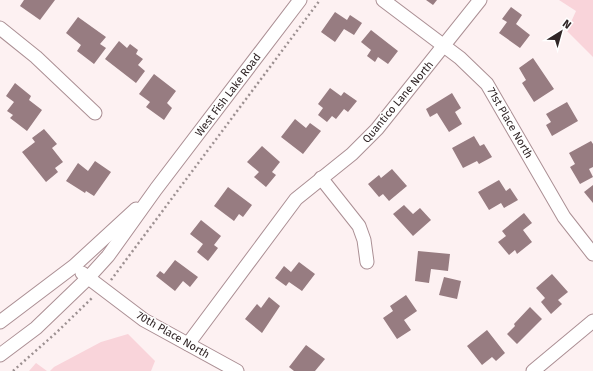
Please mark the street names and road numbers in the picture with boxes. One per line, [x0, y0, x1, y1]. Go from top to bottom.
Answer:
street label: West Fish Lake Road [192, 51, 264, 139]
street label: Quantico Lane North [360, 58, 436, 146]
street label: 71st Place North [485, 85, 535, 161]
street label: 70th Place North [134, 309, 212, 361]

